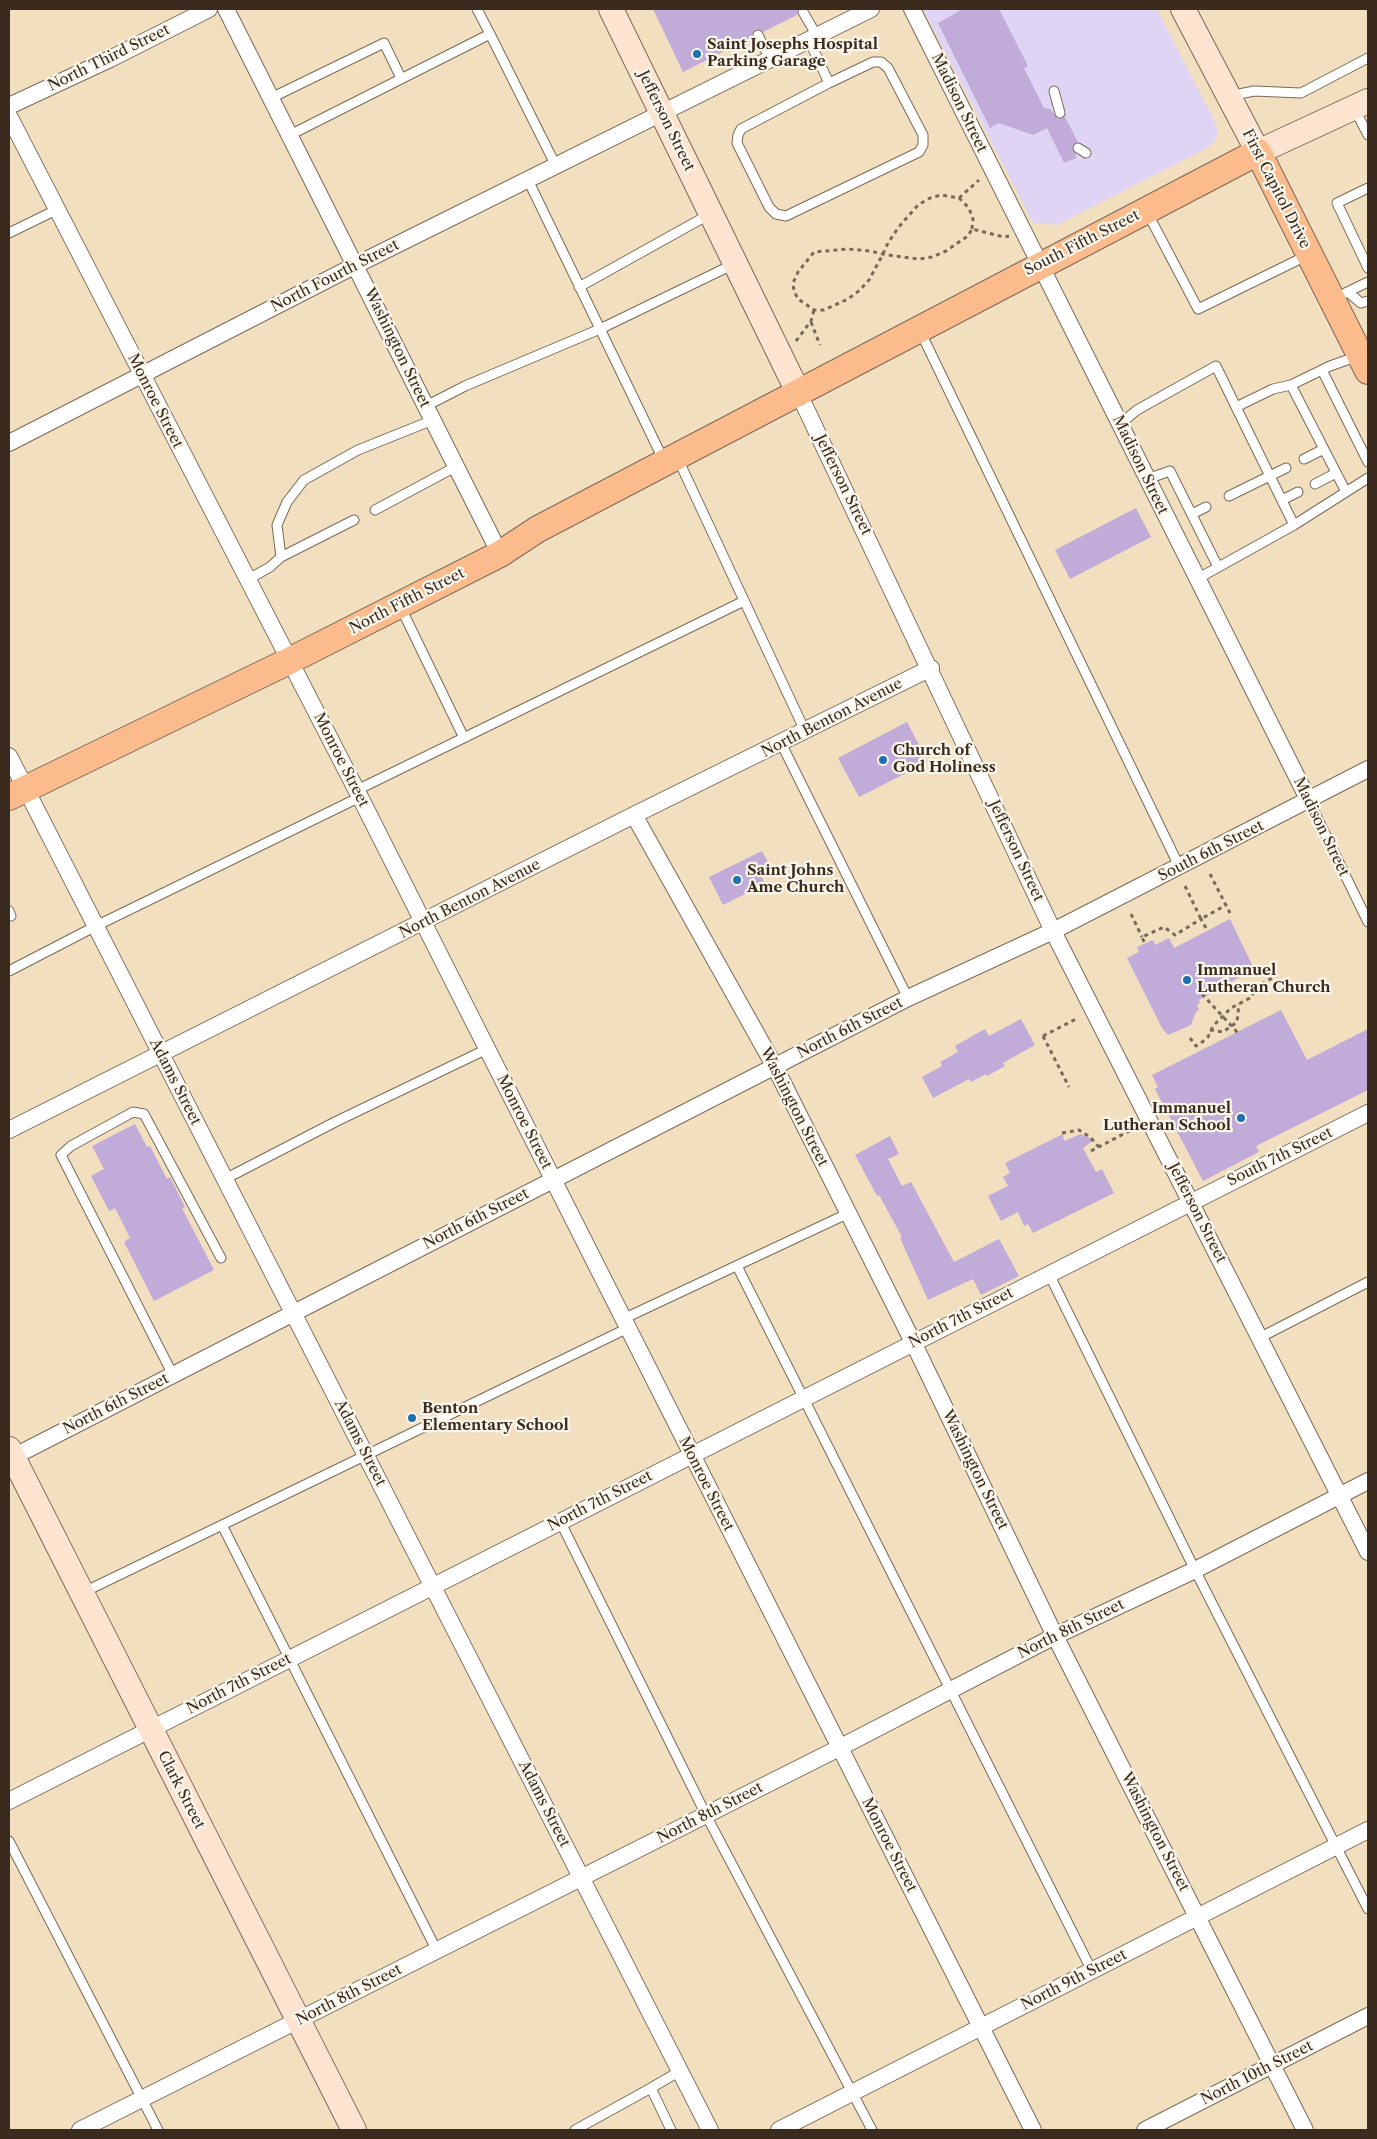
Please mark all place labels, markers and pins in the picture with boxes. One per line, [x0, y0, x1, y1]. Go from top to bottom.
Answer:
place label: Saint Josephs Hospital Parking Garage [707, 36, 878, 71]
marker: Saint Josephs Hospital Parking Garage [691, 48, 703, 60]
place label: Church of God Holiness [893, 742, 996, 777]
marker: Church of God Holiness [877, 754, 889, 766]
place label: Saint Johns Ame Church [747, 862, 844, 897]
marker: Saint Johns Ame Church [731, 874, 743, 886]
place label: Immanuel Lutheran Church [1197, 962, 1330, 997]
marker: Immanuel Lutheran Church [1181, 974, 1193, 986]
place label: Immanuel Lutheran School [1103, 1100, 1231, 1135]
marker: Immanuel Lutheran School [1235, 1112, 1247, 1124]
place label: Benton Elementary School [422, 1400, 569, 1435]
marker: Benton Elementary School [406, 1412, 418, 1424]

